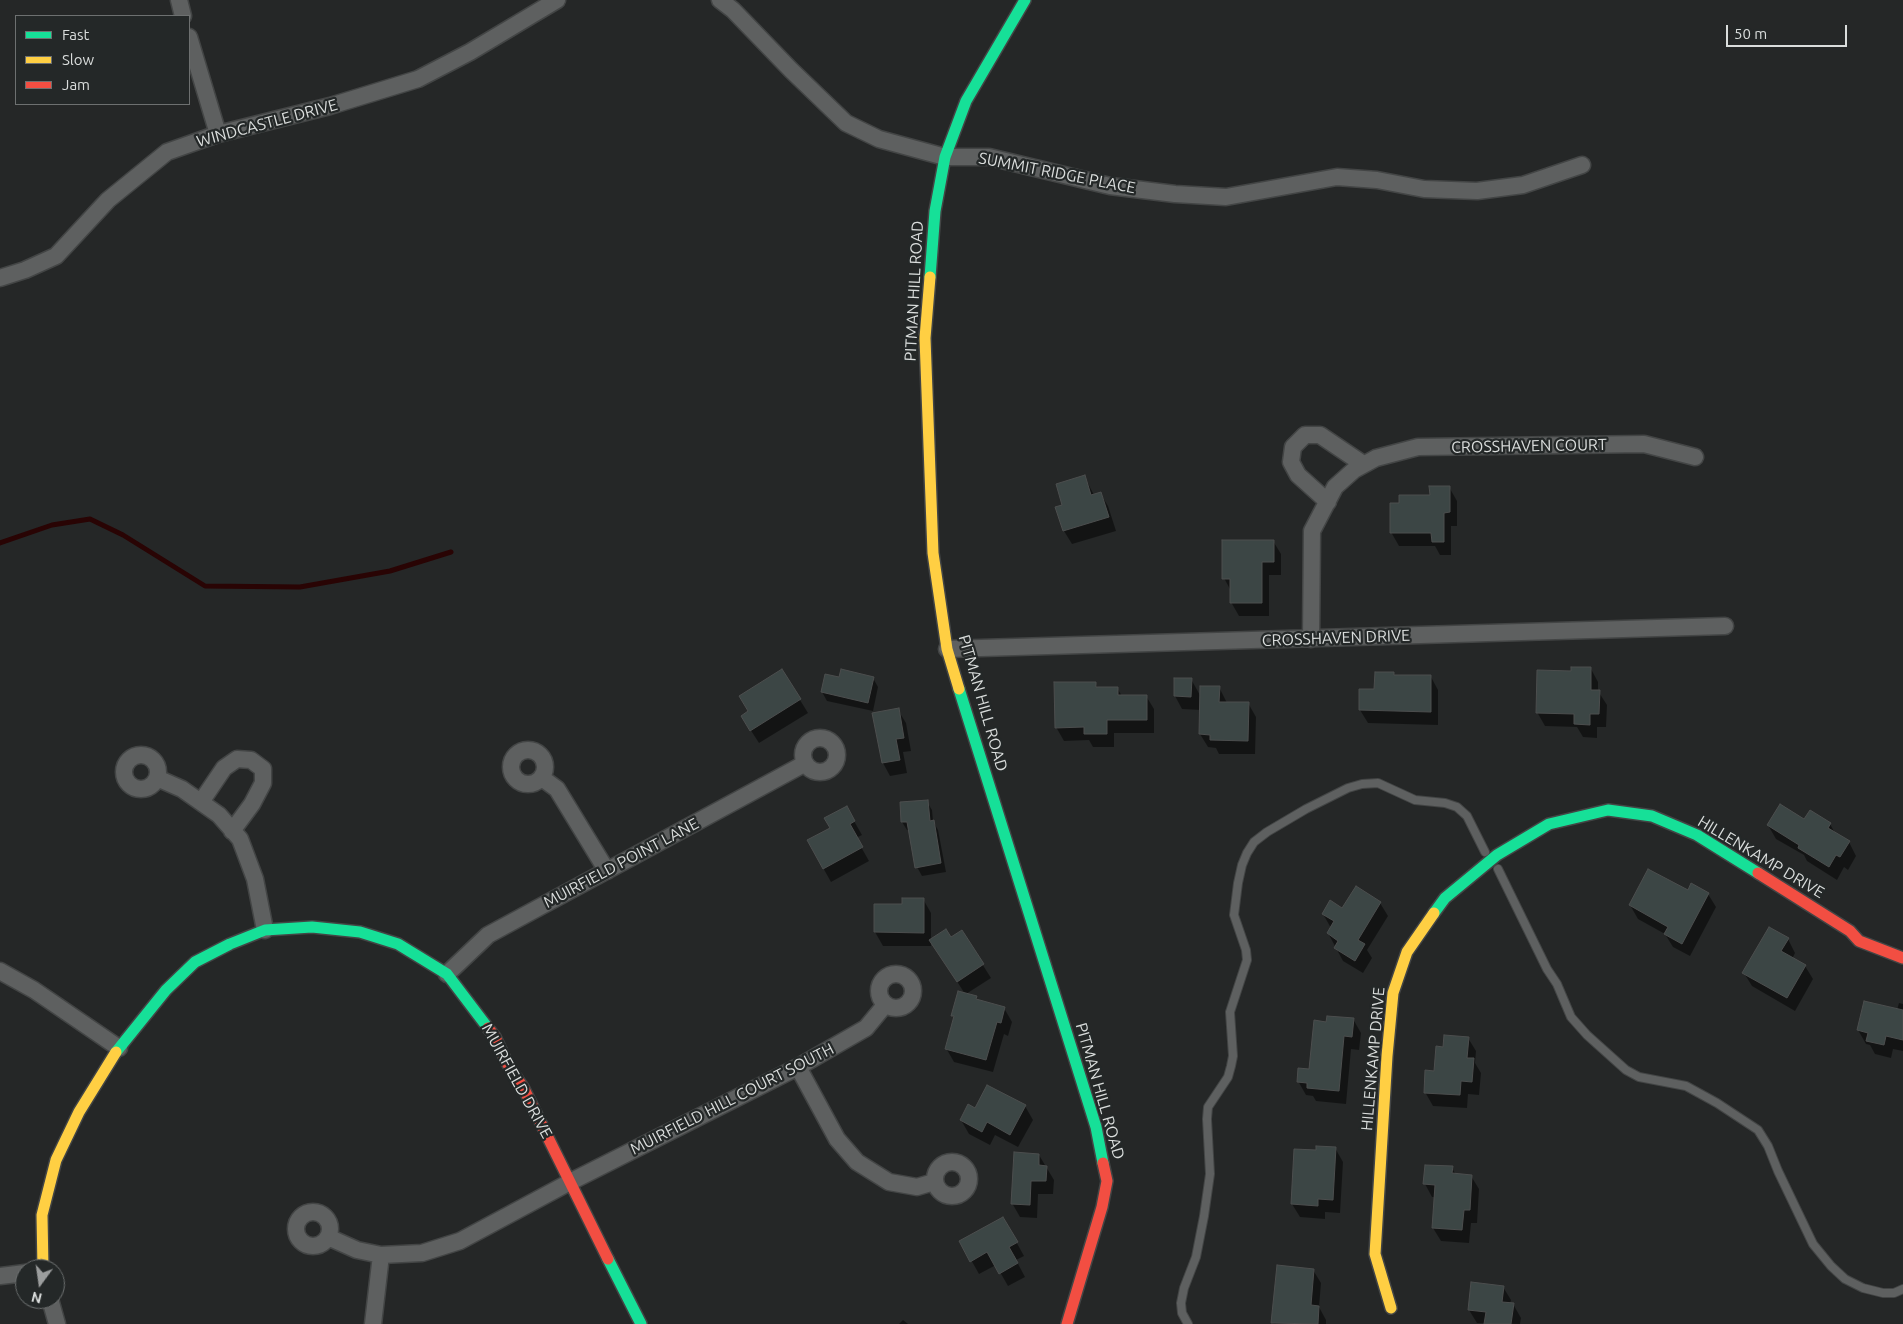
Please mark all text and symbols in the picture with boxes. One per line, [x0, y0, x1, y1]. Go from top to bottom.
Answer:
legend [15, 15, 190, 105]
scale bar [1728, 15, 1849, 47]
text: 50 m [1734, 25, 1767, 42]
text: Fast [62, 26, 89, 43]
text: Slow [62, 51, 94, 68]
text: Jam [62, 76, 90, 93]
street label: WINDCASTLE DRIVE [194, 95, 340, 151]
street label: SUMMIT RIDGE PLACE [977, 148, 1137, 198]
street label: PITMAN HILL ROAD [901, 220, 927, 362]
street label: CROSSHAVEN COURT [1451, 435, 1607, 457]
street label: CROSSHAVEN DRIVE [1262, 626, 1410, 650]
street label: PITMAN HILL ROAD [954, 633, 1012, 773]
street label: HILLENKAMP DRIVE [1694, 812, 1828, 902]
street label: MUIRFIELD POINT LANE [540, 814, 702, 912]
street label: HILLENKAMP DRIVE [1357, 986, 1389, 1132]
street label: MUIRFIELD DRIVE [478, 1020, 556, 1142]
street label: PITMAN HILL ROAD [1071, 1021, 1129, 1161]
street label: MUIRFIELD HILL COURT SOUTH [627, 1039, 837, 1159]
north arrow [15, 1259, 65, 1309]
text: N [30, 1289, 44, 1307]

